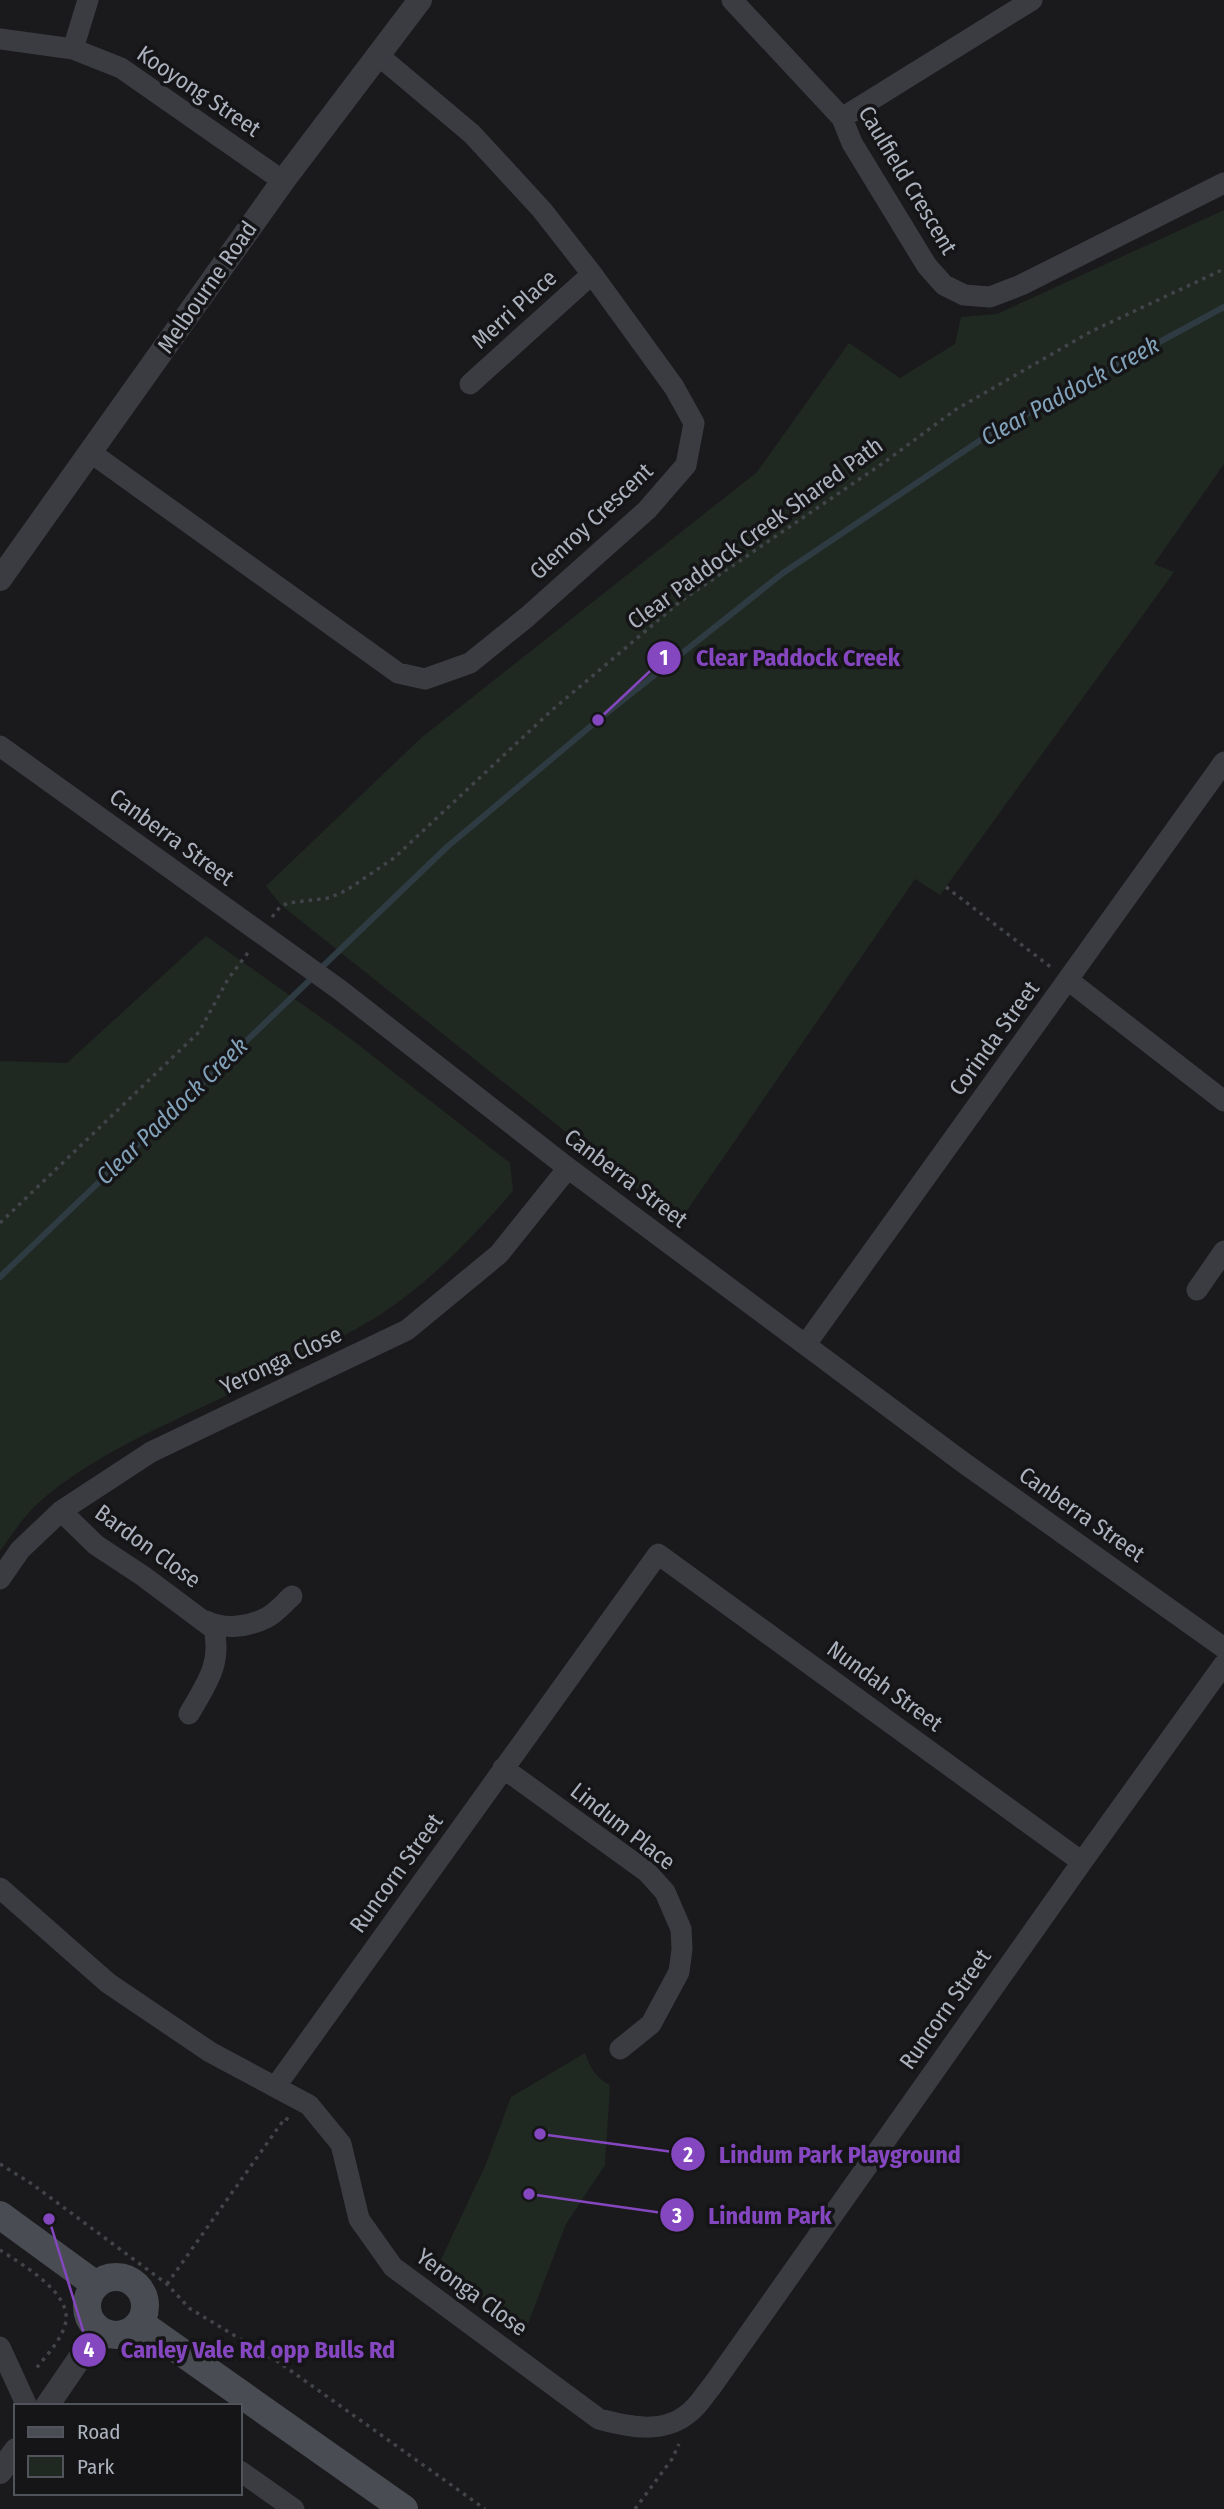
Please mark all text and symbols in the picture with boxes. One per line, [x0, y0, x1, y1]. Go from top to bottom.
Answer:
street label: Kooyong Street [132, 39, 267, 143]
street label: Caulfield Crescent [853, 101, 964, 260]
street label: Melbourne Road [151, 216, 263, 358]
street label: Merri Place [466, 264, 562, 354]
water label: Clear Paddock Creek [976, 330, 1164, 452]
street label: Clear Paddock Creek Shared Path [622, 431, 888, 635]
street label: Glenroy Crescent [524, 457, 659, 585]
callout: Clear Paddock Creek [647, 635, 914, 680]
text: Clear Paddock Creek [696, 644, 901, 672]
text: 1 [660, 645, 668, 671]
street label: Canberra Street [104, 782, 240, 892]
street label: Corinda Street [943, 975, 1045, 1101]
water label: Clear Paddock Creek [91, 1032, 254, 1190]
street label: Canberra Street [559, 1123, 694, 1234]
street label: Yeronga Close [216, 1320, 346, 1400]
street label: Canberra Street [1014, 1460, 1151, 1568]
street label: Bardon Close [90, 1498, 206, 1594]
street label: Nundah Street [822, 1635, 949, 1738]
street label: Lindum Place [565, 1776, 681, 1876]
street label: Runcorn Street [343, 1808, 449, 1938]
street label: Runcorn Street [893, 1943, 997, 2074]
callout: Lindum Park Playground [670, 2132, 975, 2177]
text: Lindum Park Playground [719, 2141, 961, 2169]
text: 2 [682, 2142, 693, 2168]
callout: Lindum Park [659, 2193, 846, 2238]
text: Lindum Park [708, 2202, 833, 2230]
text: 3 [671, 2203, 682, 2229]
street label: Yeronga Close [411, 2242, 533, 2342]
callout: Canley Vale Rd opp Bulls Rd [72, 2327, 409, 2372]
text: Canley Vale Rd opp Bulls Rd [121, 2336, 395, 2364]
text: 4 [84, 2337, 95, 2363]
legend [14, 2404, 242, 2495]
text: Road [77, 2419, 121, 2445]
text: Park [77, 2454, 115, 2480]

